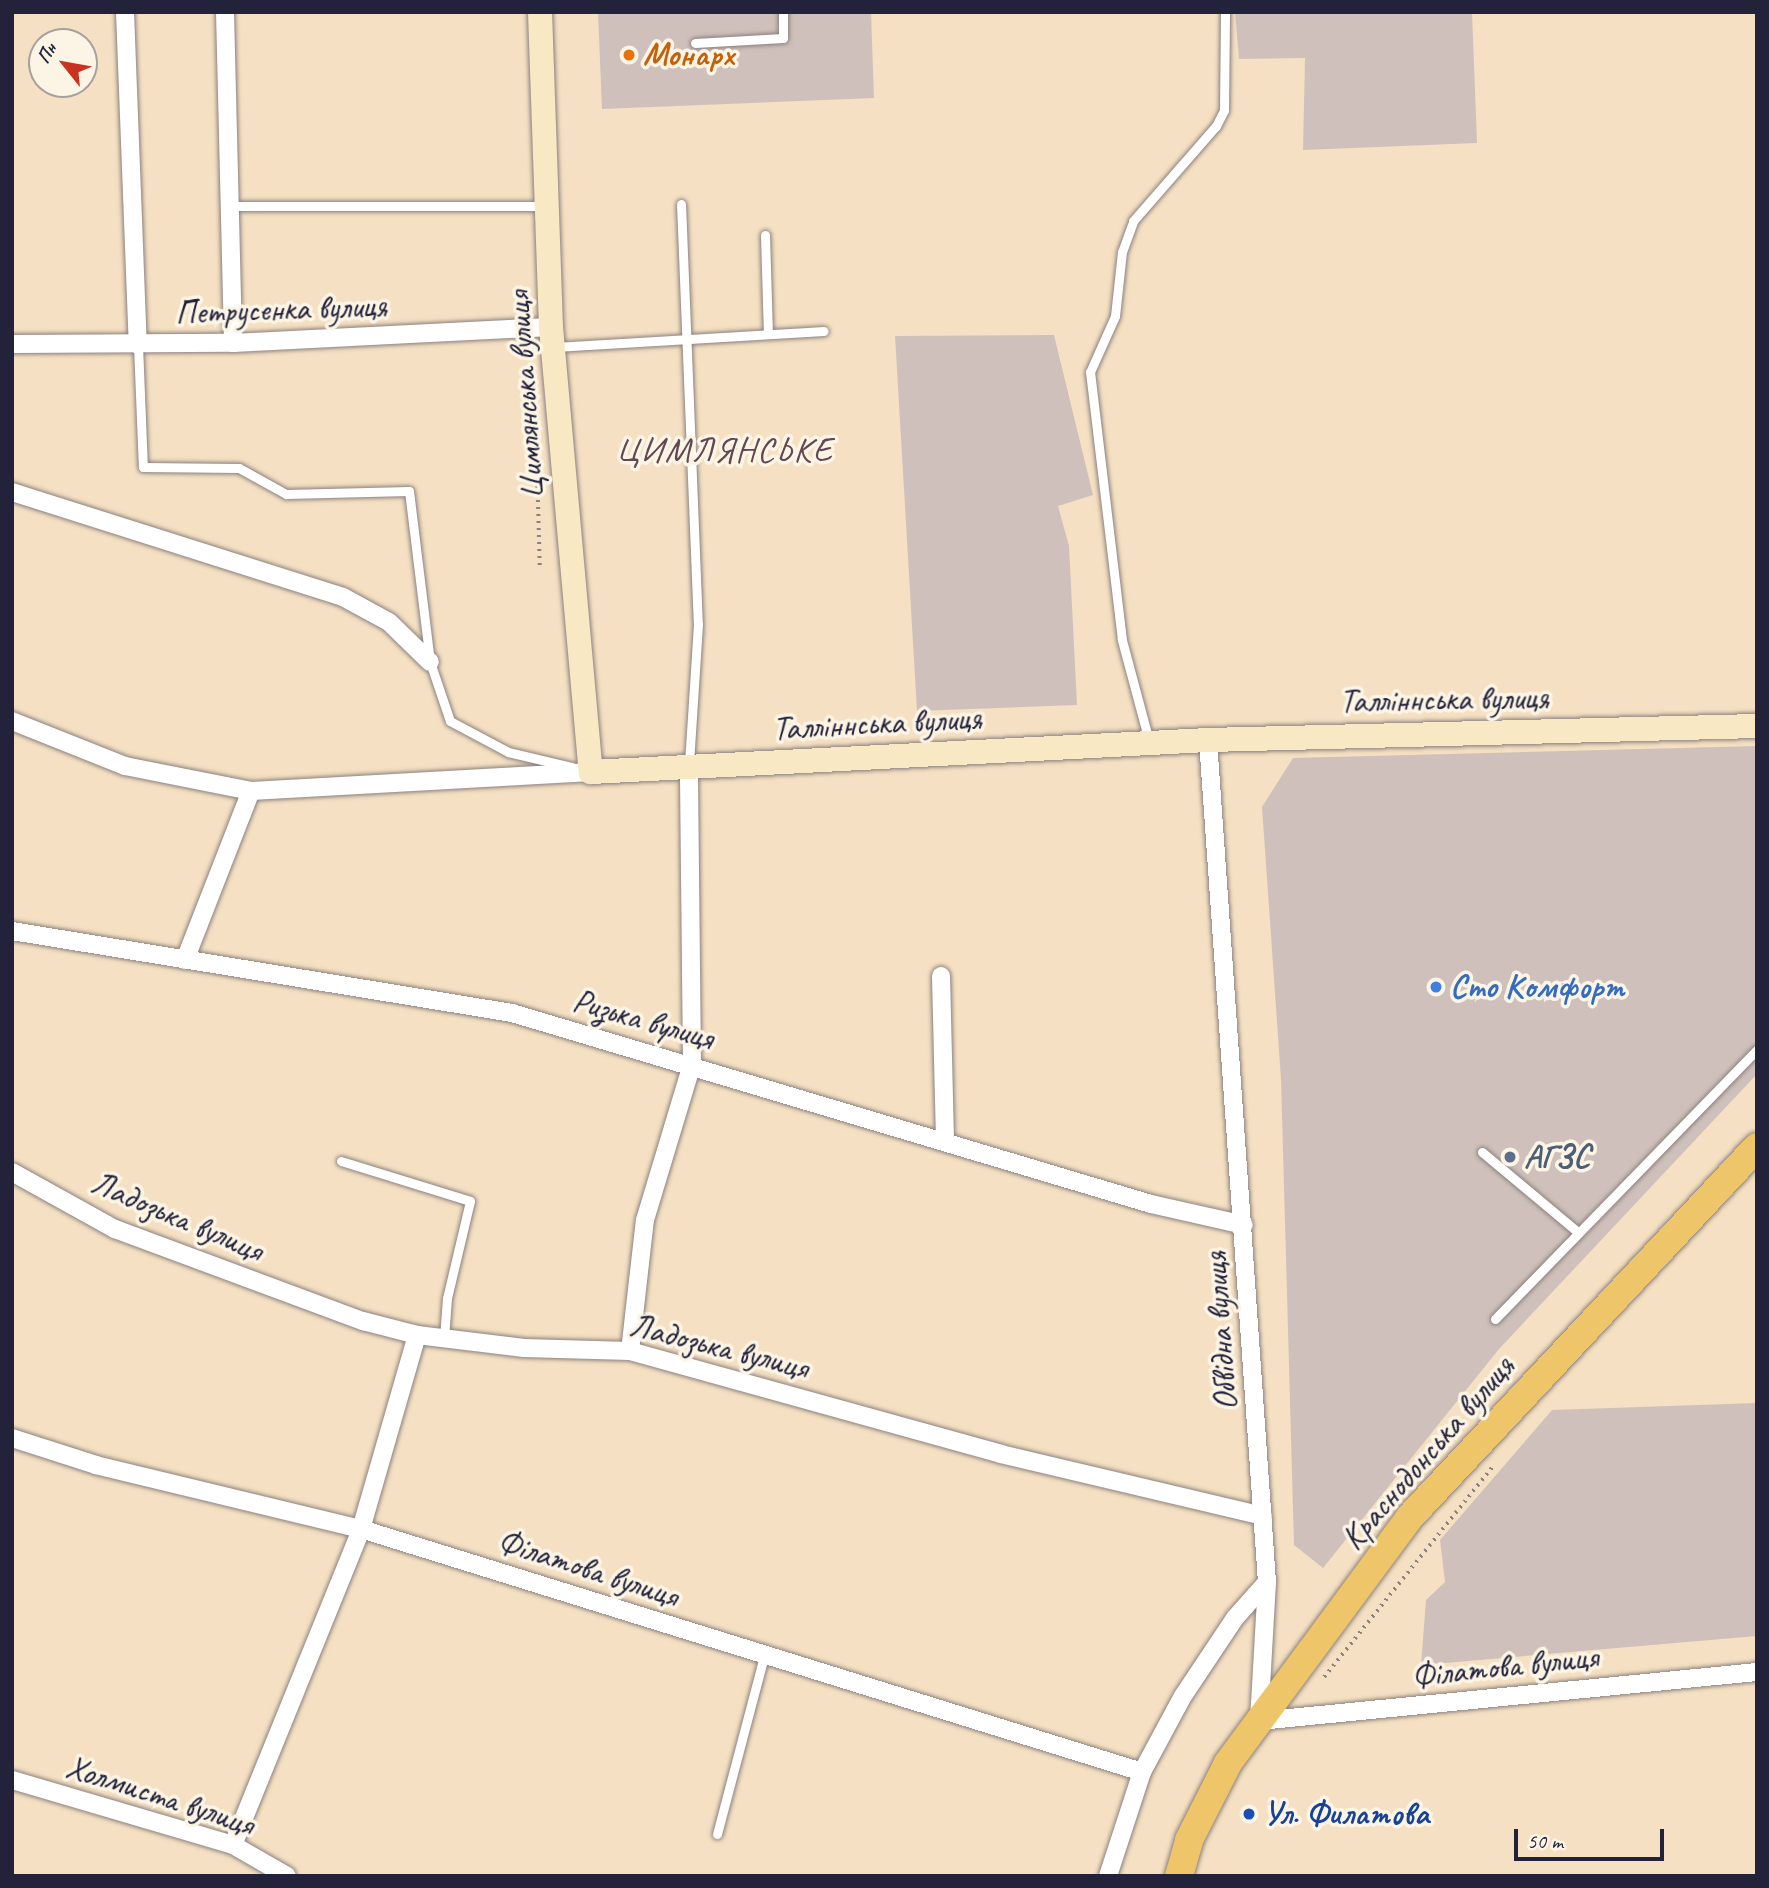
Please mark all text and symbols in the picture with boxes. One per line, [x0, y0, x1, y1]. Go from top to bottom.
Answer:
north arrow [28, 28, 98, 98]
place label: Монарх [643, 35, 734, 75]
text: Пн [31, 39, 62, 68]
marker: Монарх [621, 47, 637, 63]
street label: Петрусенка вулиця [174, 287, 388, 333]
street label: Цимлянська вулиця [499, 290, 553, 500]
district label: ЦИМЛЯНСЬКЕ [617, 429, 833, 471]
street label: Талліннська вулиця [1339, 678, 1549, 722]
street label: Талліннська вулиця [771, 699, 983, 749]
place label: Сто Комфорт [1450, 967, 1612, 1007]
marker: Сто Комфорт [1428, 979, 1444, 995]
street label: Ризька вулиця [567, 981, 719, 1059]
place label: АГЗС [1524, 1137, 1590, 1177]
marker: АГЗС [1502, 1149, 1518, 1165]
street label: Ладозька вулиця [86, 1163, 268, 1271]
street label: Обвідна вулиця [1196, 1250, 1246, 1412]
street label: Ладозька вулиця [626, 1306, 812, 1388]
street label: Краснодонська вулиця [1333, 1348, 1523, 1558]
street label: Філатова вулиця [493, 1521, 683, 1617]
street label: Філатова вулиця [1410, 1638, 1600, 1696]
street label: Холмиста вулиця [62, 1747, 258, 1845]
place label: Ул. Филатова [1263, 1794, 1429, 1834]
marker: Ул. Филатова [1241, 1806, 1257, 1822]
scale bar [1517, 1814, 1668, 1858]
text: 50 m [1527, 1828, 1563, 1854]

